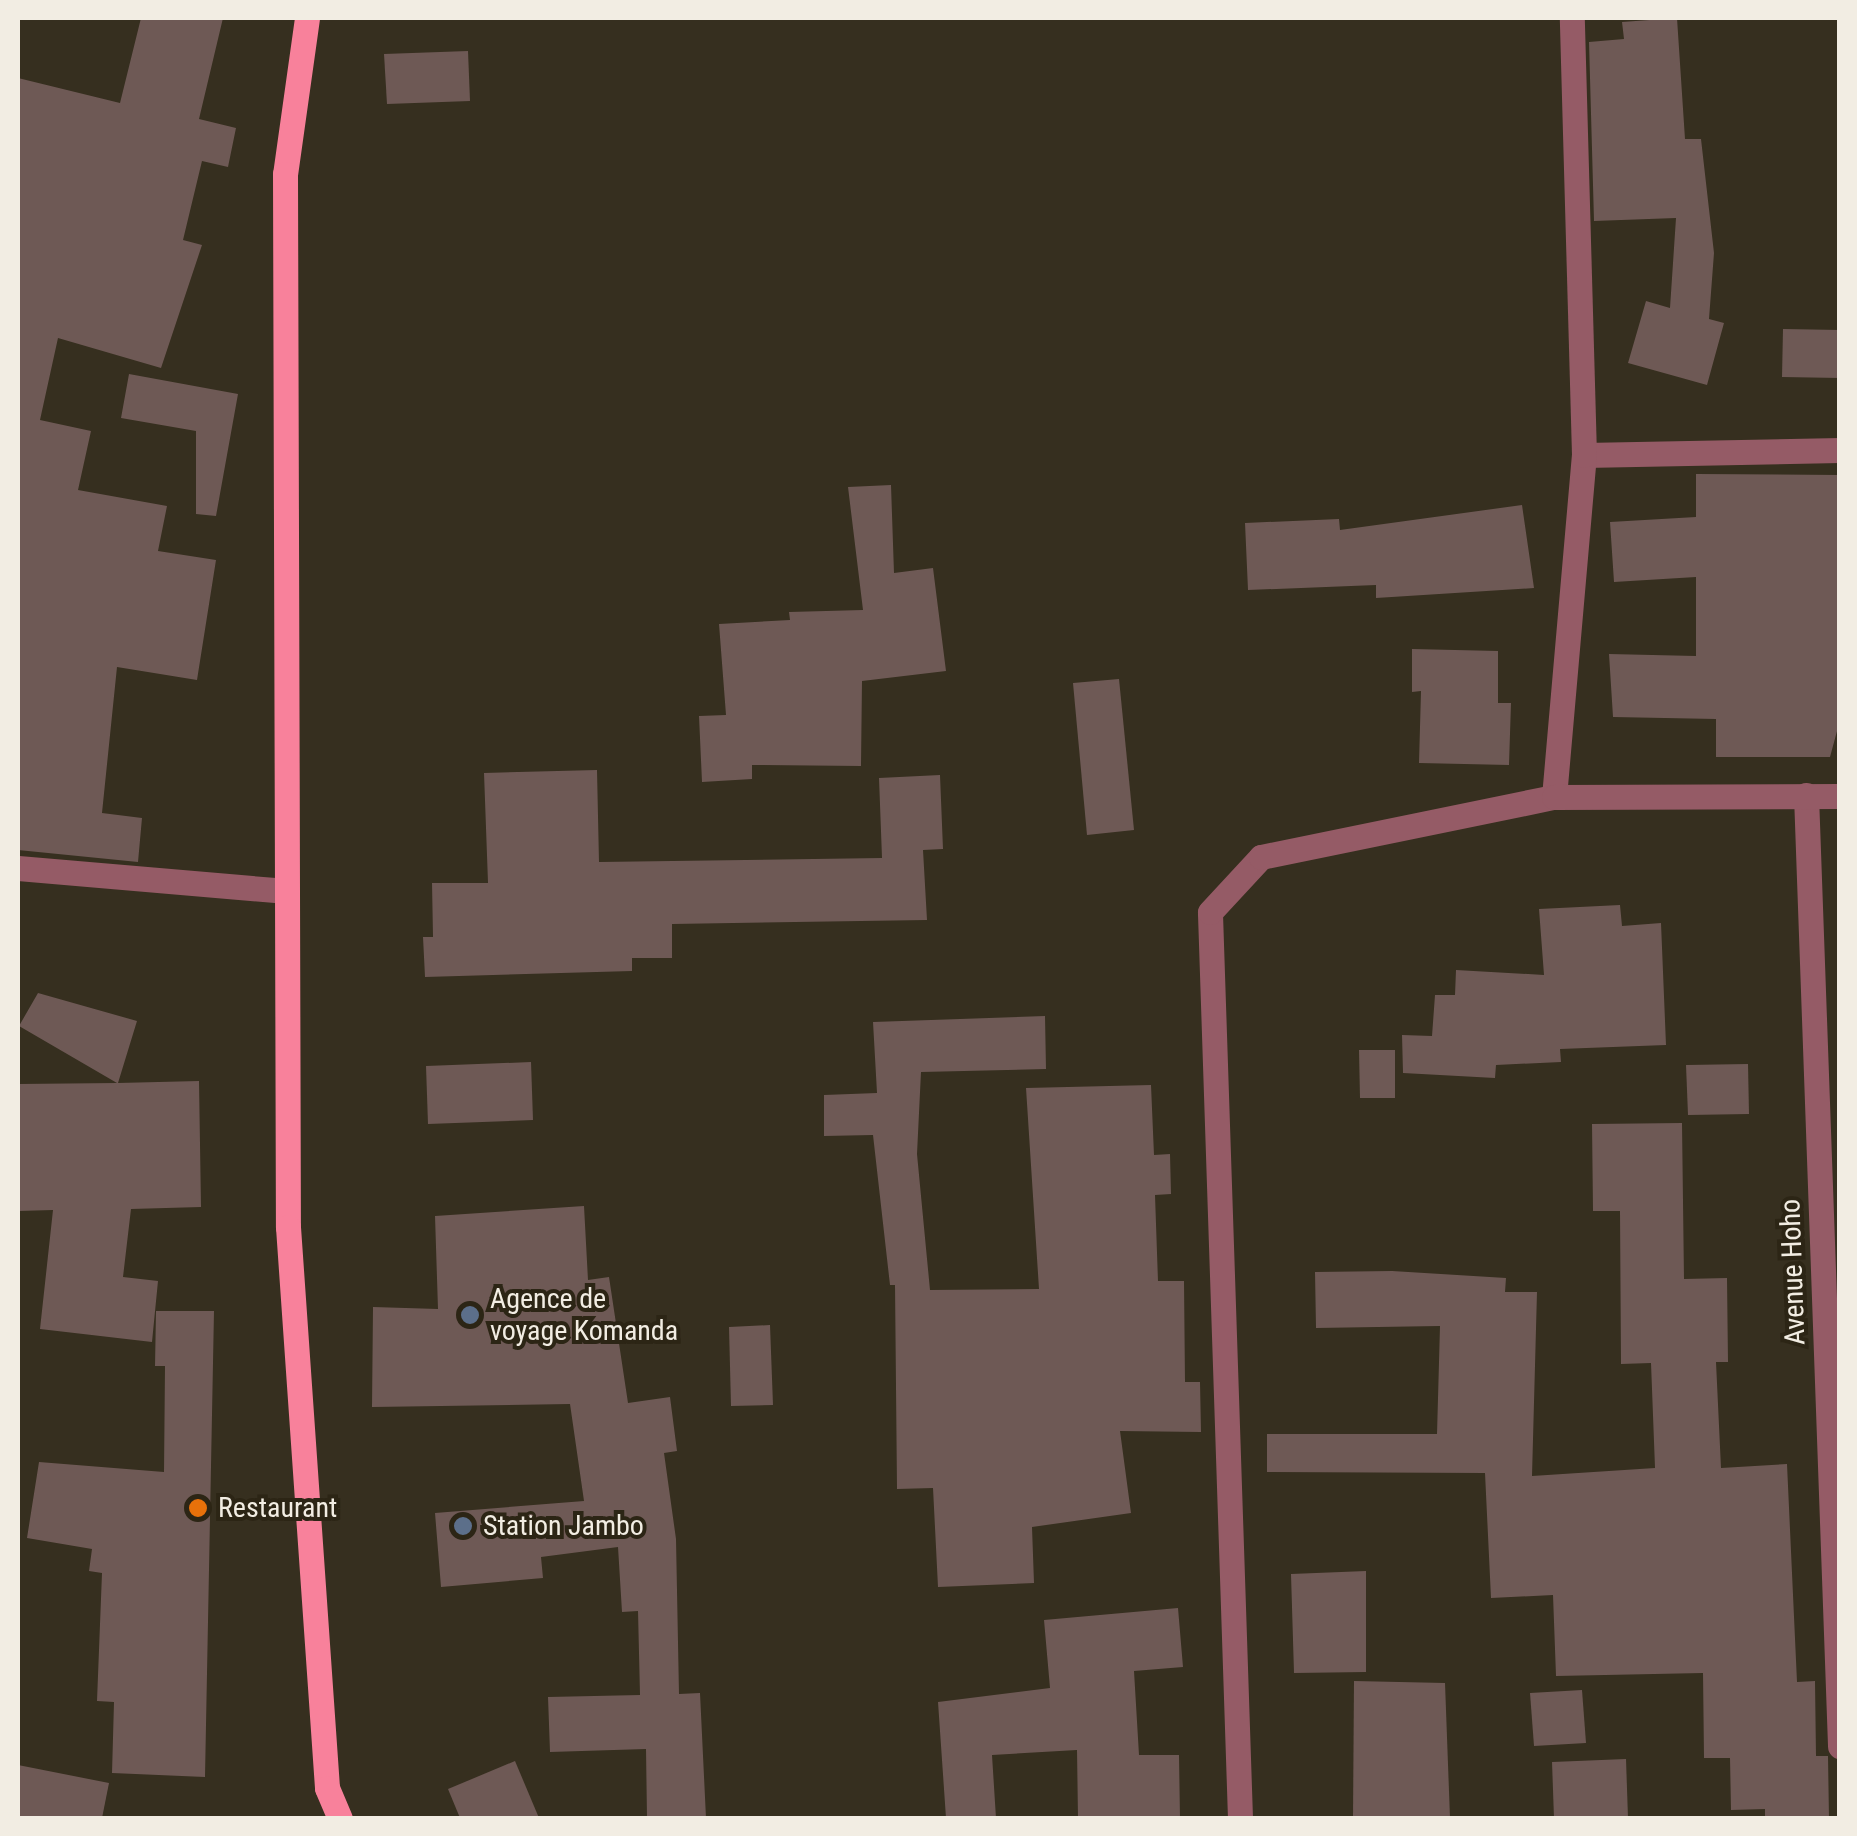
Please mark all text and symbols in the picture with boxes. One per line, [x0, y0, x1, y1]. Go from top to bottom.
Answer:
street label: Avenue Hoho [1774, 1198, 1812, 1346]
place label: Agence de voyage Komanda [490, 1282, 678, 1348]
marker: Agence de voyage Komanda [459, 1304, 481, 1326]
place label: Restaurant [218, 1491, 337, 1525]
marker: Restaurant [187, 1497, 209, 1519]
place label: Station Jambo [483, 1509, 644, 1543]
marker: Station Jambo [452, 1515, 474, 1537]

